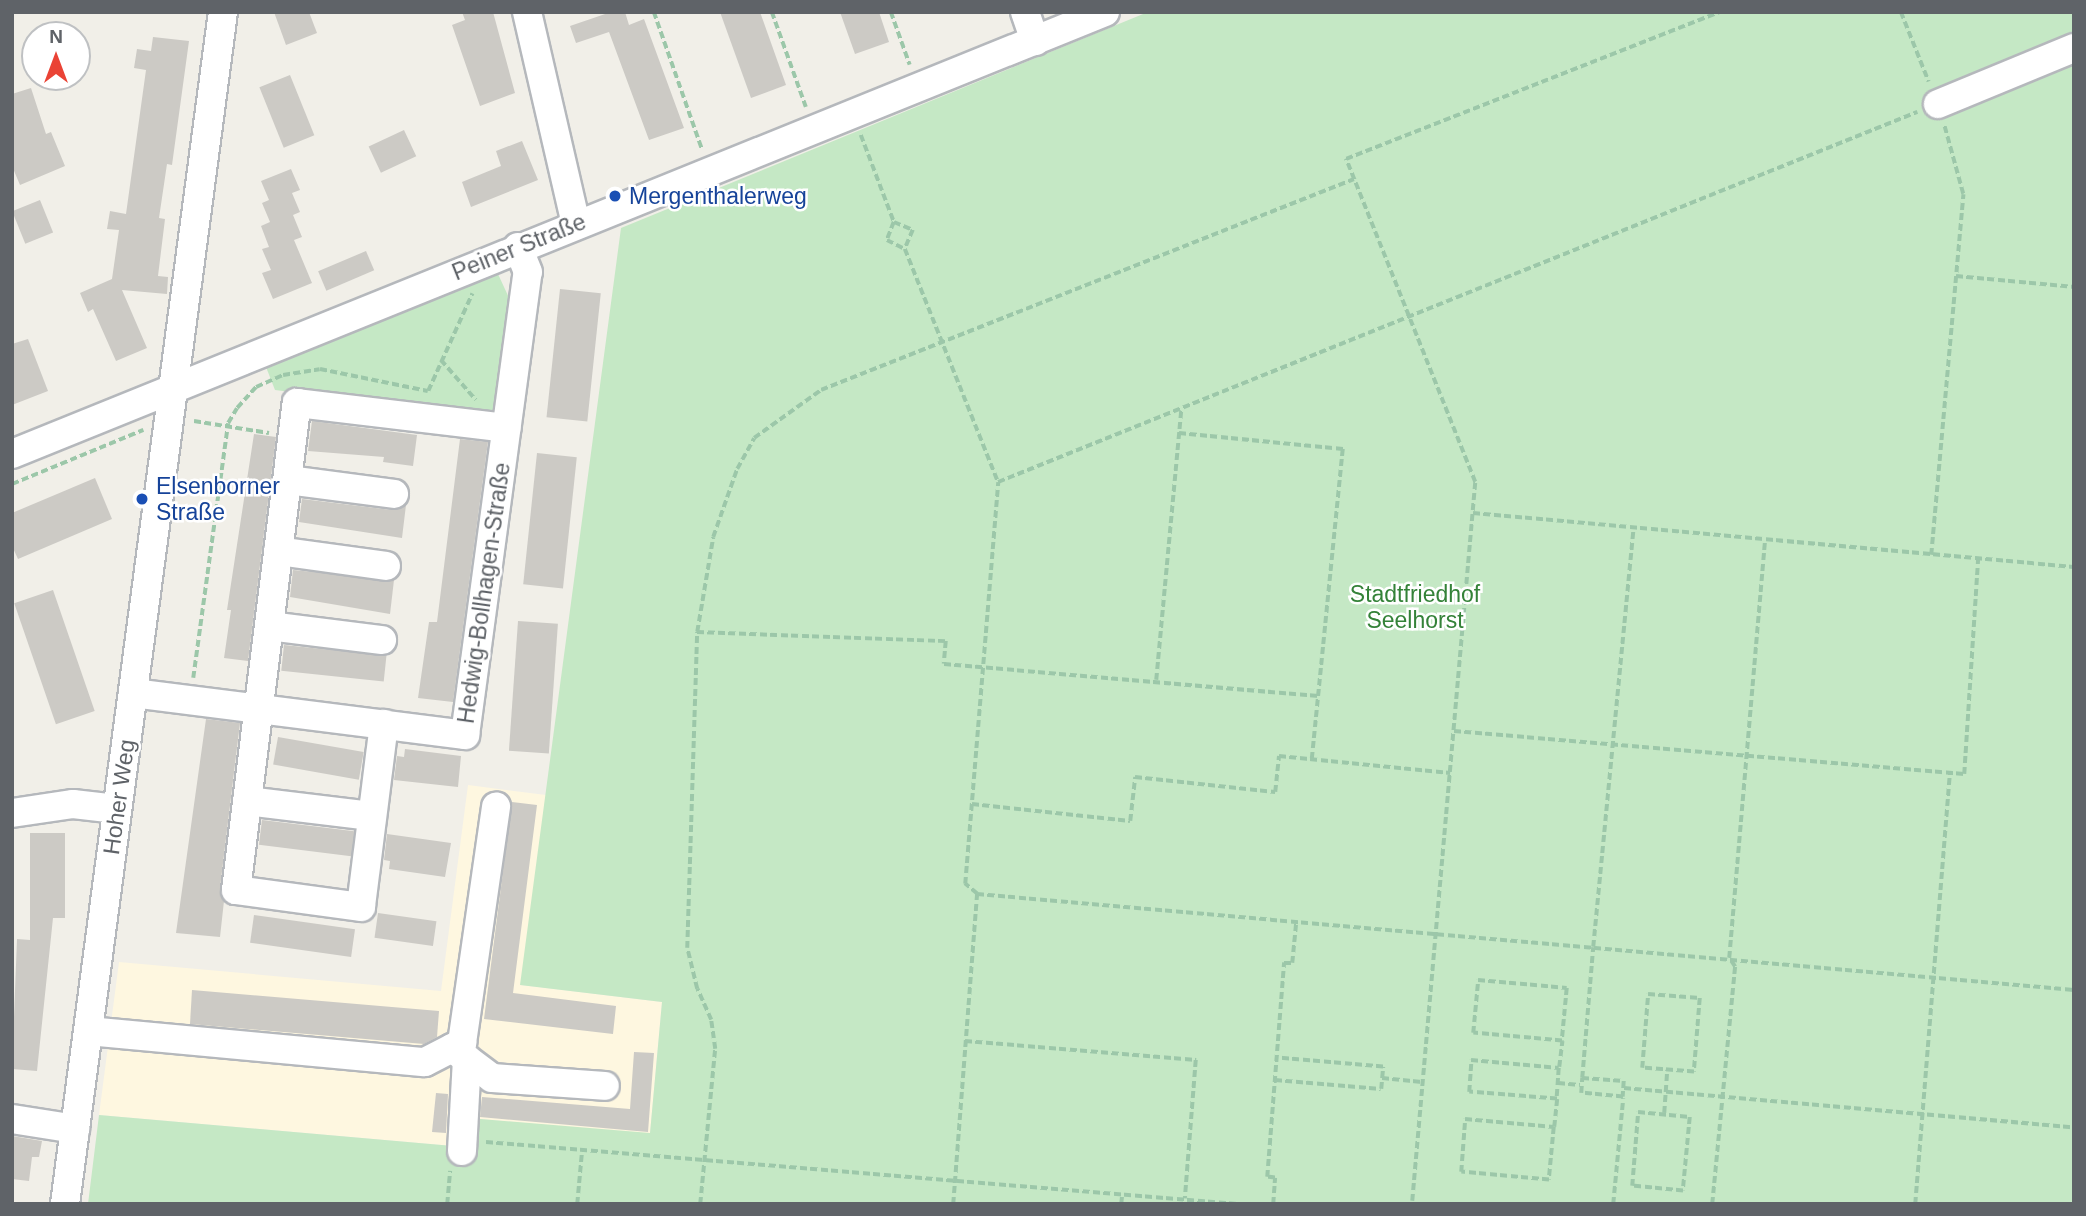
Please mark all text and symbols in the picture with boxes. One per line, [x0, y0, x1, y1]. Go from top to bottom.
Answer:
north arrow [21, 21, 91, 91]
text: N [49, 26, 63, 47]
place label: Mergenthalerweg [629, 182, 807, 210]
marker: Mergenthalerweg [607, 188, 623, 204]
street label: Peiner Straße [448, 208, 590, 286]
street label: Hedwig-Bollhagen-Straße [452, 461, 516, 725]
place label: Elsenborner Straße [156, 472, 280, 526]
marker: Elsenborner Straße [134, 491, 150, 507]
park label: Stadtfriedhof Seelhorst [1350, 580, 1480, 634]
street label: Hoher Weg [97, 738, 141, 856]

